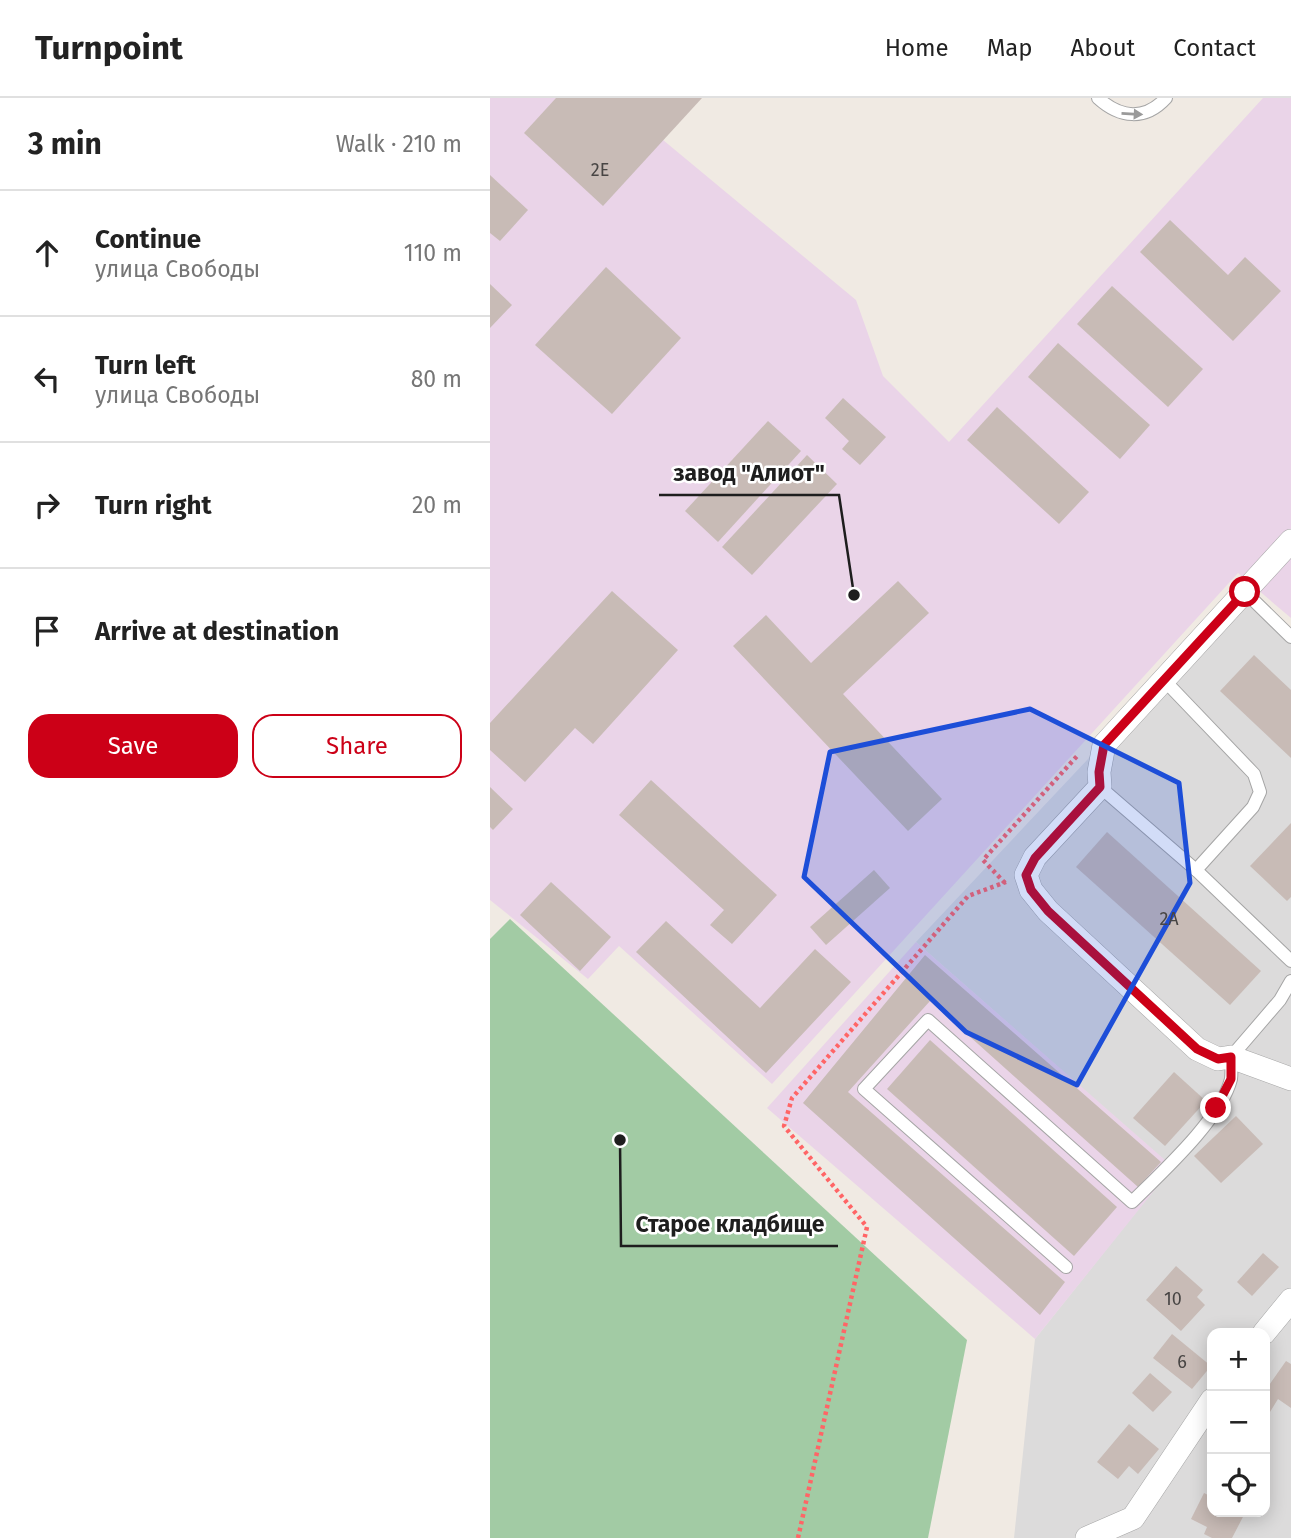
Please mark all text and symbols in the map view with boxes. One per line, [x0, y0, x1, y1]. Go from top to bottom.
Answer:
text: Turnpoint [35, 28, 183, 68]
text: Home [885, 34, 949, 62]
text: Map [987, 34, 1033, 62]
text: About [1071, 34, 1135, 62]
text: Contact [1173, 34, 1256, 62]
one-way arrow [1121, 108, 1143, 119]
text: 3 min [28, 126, 102, 162]
text: Walk · 210 m [336, 130, 462, 158]
house number: 2Е [591, 159, 609, 181]
text: Continue [95, 224, 201, 255]
icon: ahead [28, 234, 66, 272]
text: 110 m [404, 239, 462, 267]
text: улица Свободы [95, 255, 260, 283]
text: Turn left [95, 350, 196, 381]
icon: left [28, 360, 66, 398]
text: 80 m [411, 365, 462, 393]
text: улица Свободы [95, 381, 260, 409]
callout: завод "Алиот" [659, 451, 839, 495]
text: завод "Алиот" [673, 459, 825, 487]
icon: right [28, 486, 66, 524]
text: Turn right [95, 490, 212, 521]
text: 20 m [412, 491, 462, 519]
route start [1229, 576, 1260, 607]
icon: arrive [28, 612, 66, 650]
text: Arrive at destination [95, 616, 339, 647]
button: Save [28, 714, 238, 778]
button: Share [252, 714, 462, 778]
house number: 2А [1159, 908, 1179, 930]
route end [1200, 1092, 1231, 1123]
callout: Старое кладбище [621, 1202, 838, 1246]
text: Старое кладбище [636, 1210, 825, 1238]
house number: 10 [1164, 1288, 1182, 1310]
map controls [1207, 1328, 1270, 1517]
button: + [1207, 1328, 1270, 1391]
house number: 6 [1177, 1351, 1187, 1373]
button: − [1207, 1391, 1270, 1454]
button: locate [1207, 1454, 1270, 1517]

